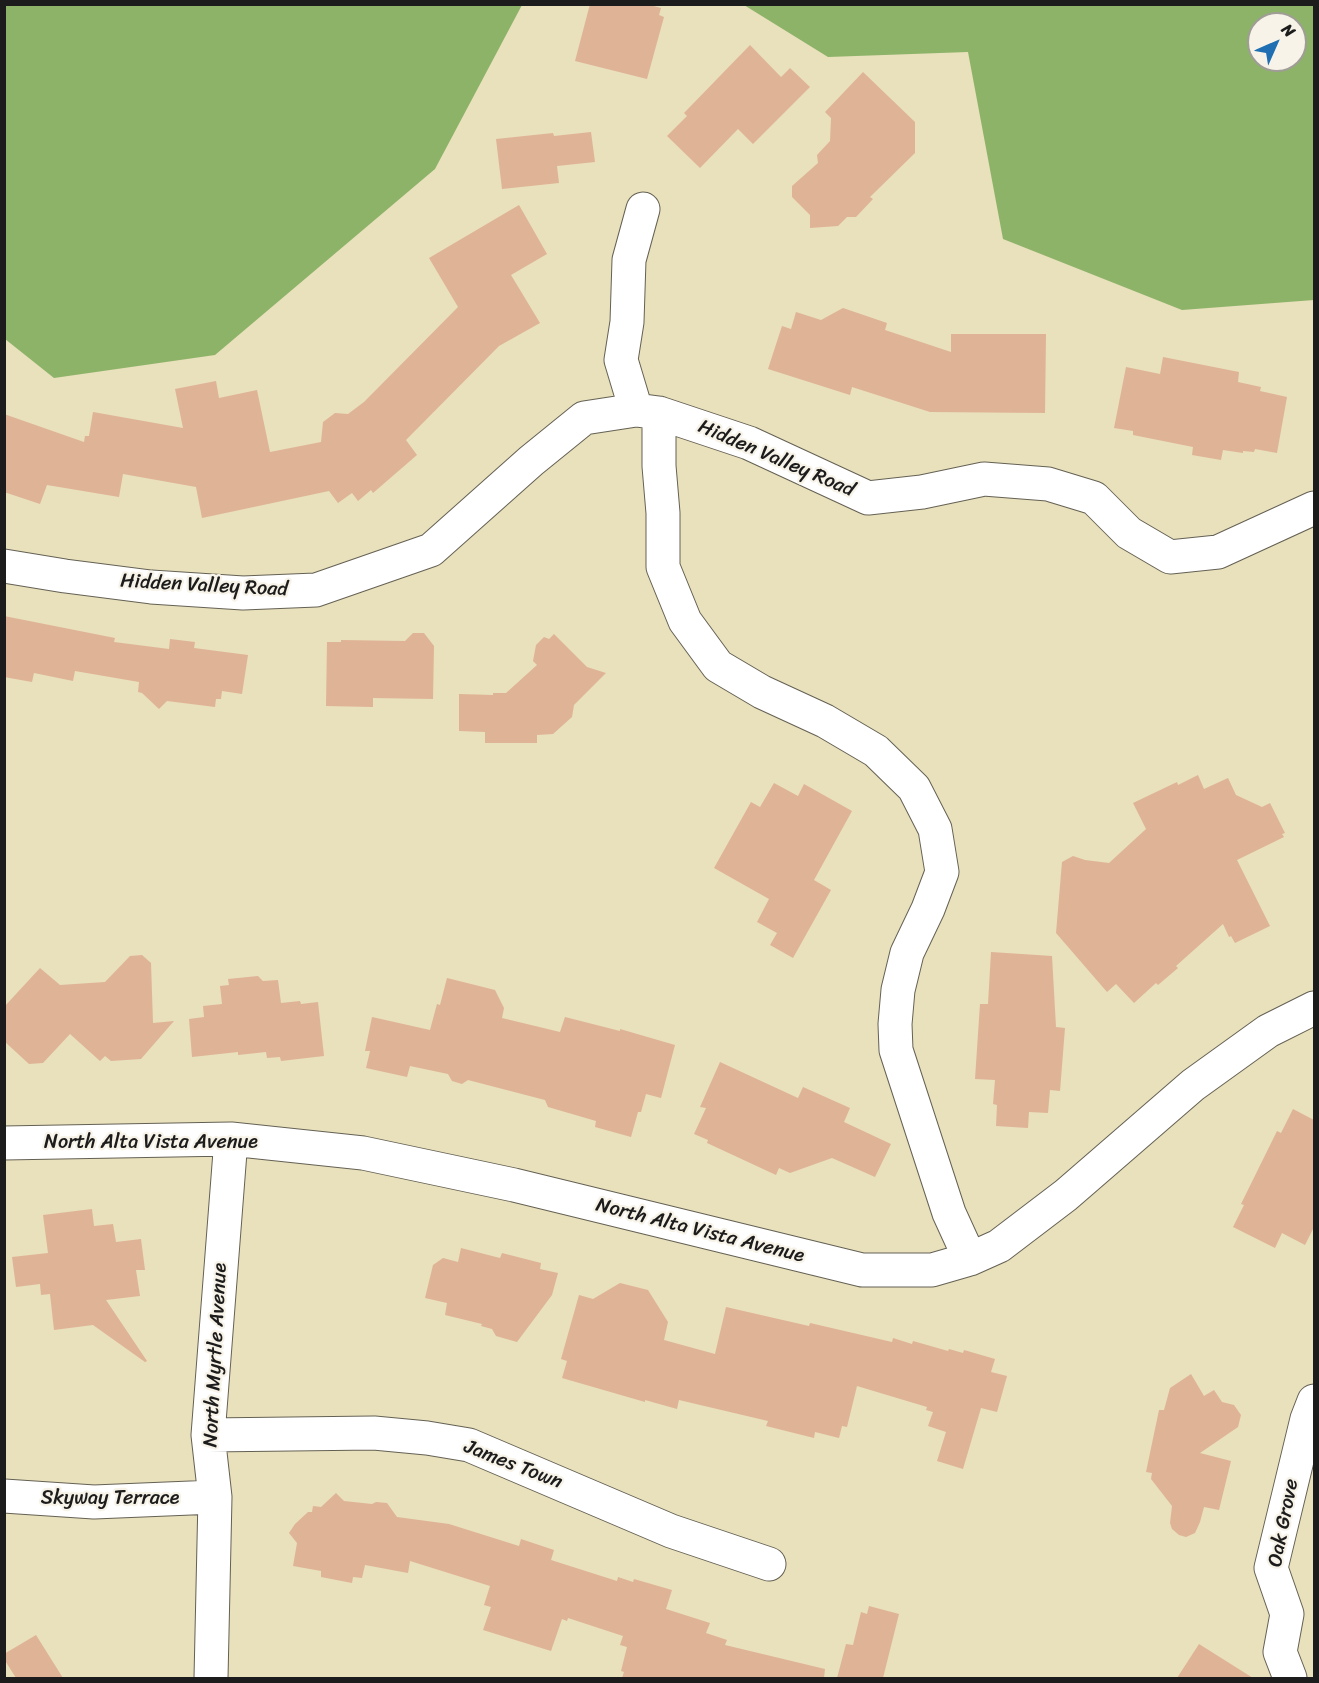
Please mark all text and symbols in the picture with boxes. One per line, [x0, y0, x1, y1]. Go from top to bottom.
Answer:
north arrow [1247, 12, 1307, 72]
text: N [1274, 16, 1303, 45]
street label: Hidden Valley Road [694, 415, 858, 503]
street label: Hidden Valley Road [120, 570, 288, 602]
street label: North Alta Vista Avenue [44, 1131, 258, 1155]
street label: North Alta Vista Avenue [593, 1193, 807, 1269]
street label: North Myrtle Avenue [199, 1262, 233, 1448]
street label: James Town [460, 1435, 566, 1495]
street label: Oak Grove [1264, 1477, 1304, 1569]
street label: Skyway Terrace [41, 1487, 179, 1511]

